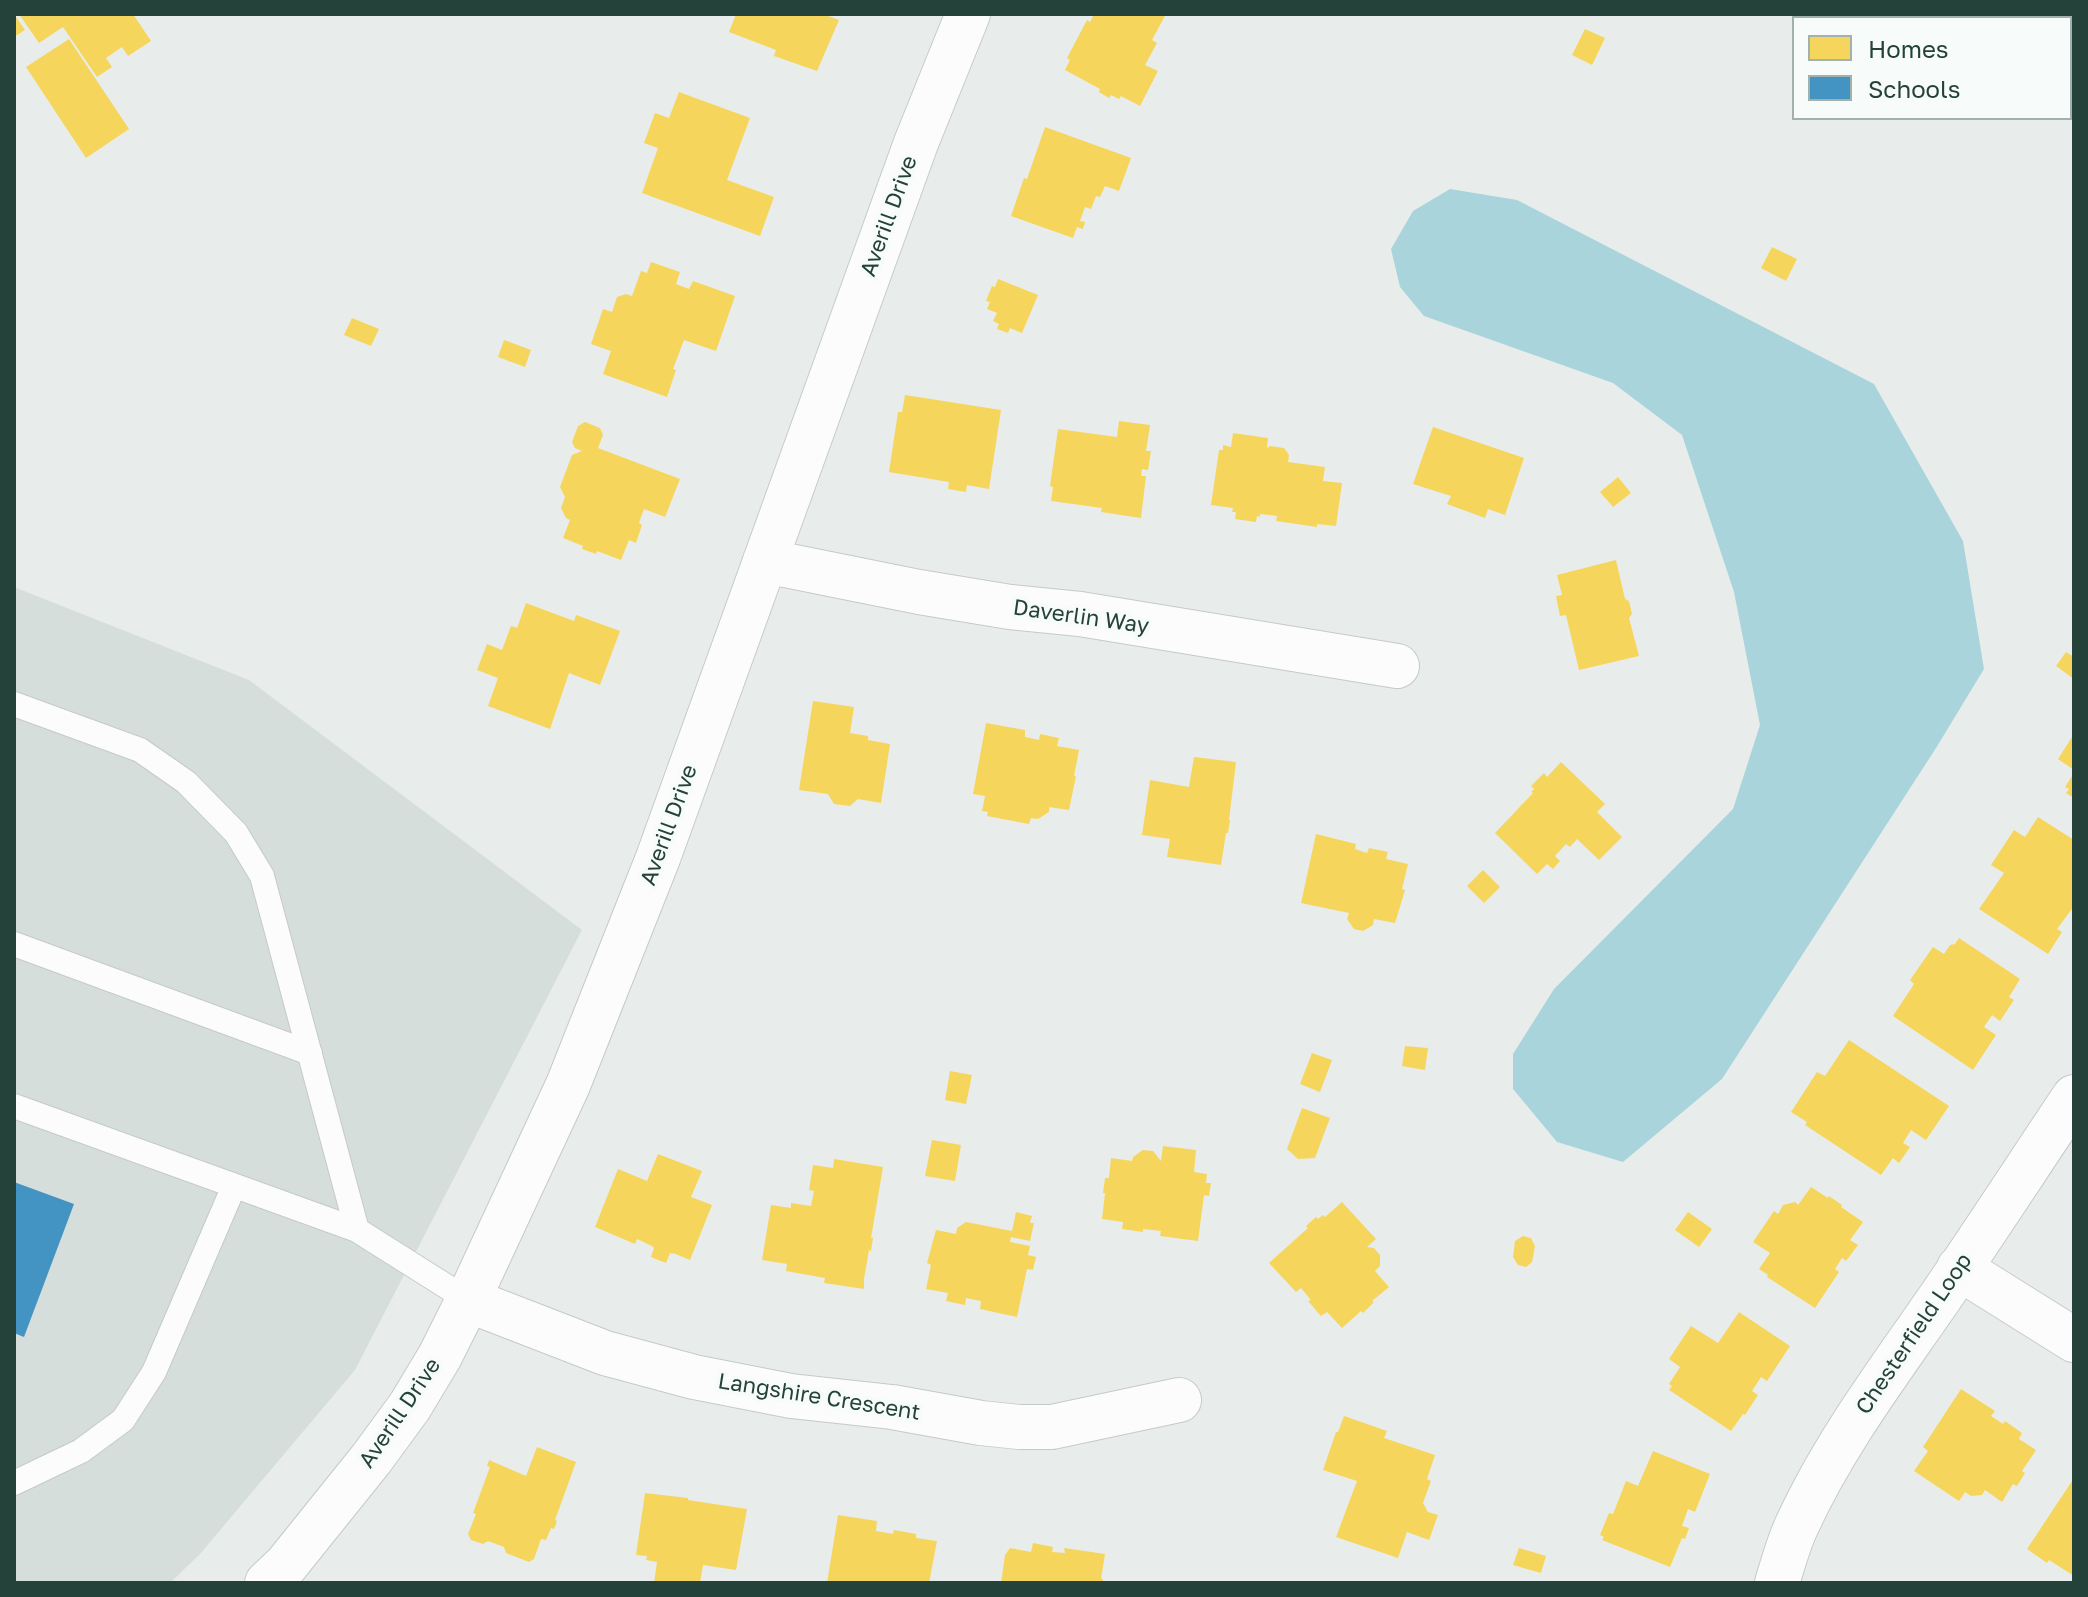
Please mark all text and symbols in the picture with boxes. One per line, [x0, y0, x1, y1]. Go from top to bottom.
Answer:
legend [1792, 16, 2072, 120]
text: Homes [1868, 34, 1949, 63]
text: Schools [1868, 74, 1960, 103]
street label: Averill Drive [855, 152, 923, 280]
street label: Daverlin Way [1011, 594, 1151, 640]
street label: Averill Drive [635, 761, 703, 889]
street label: Chesterfield Loop [1850, 1249, 1978, 1419]
street label: Averill Drive [354, 1353, 446, 1473]
street label: Langshire Crescent [716, 1368, 922, 1426]

